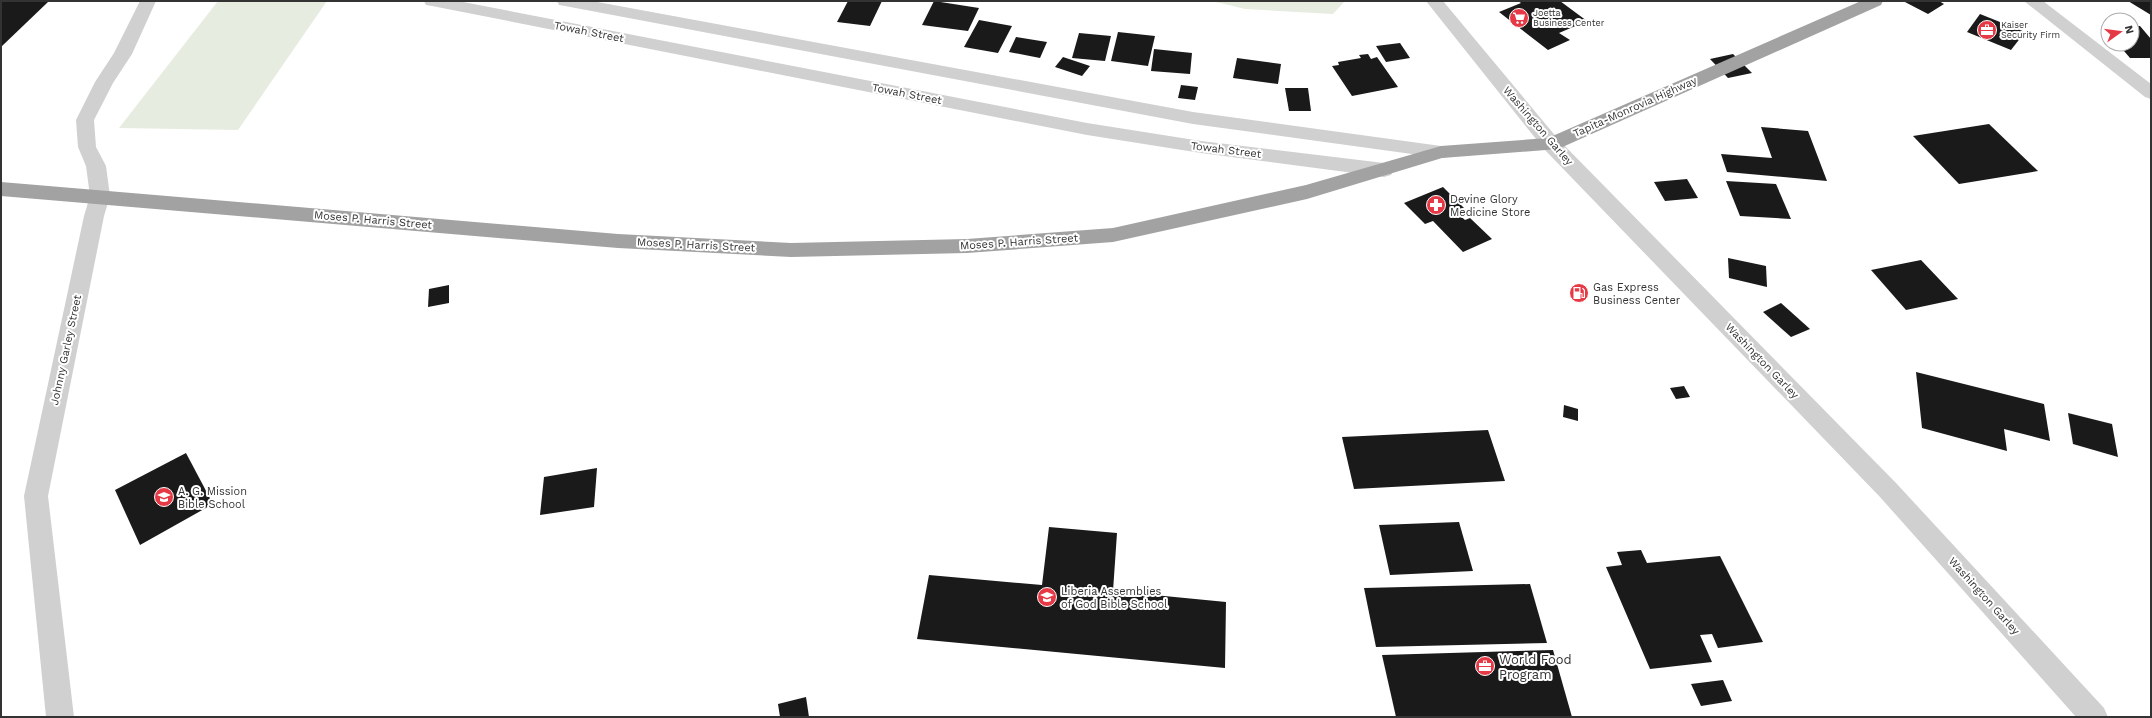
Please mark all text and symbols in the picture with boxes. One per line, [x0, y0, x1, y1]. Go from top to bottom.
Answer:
supermarket icon: Joetta Business Center [1508, 7, 1530, 29]
place label: Joetta Business Center [1533, 8, 1605, 28]
north arrow [2100, 12, 2140, 52]
street label: Towah Street [553, 19, 625, 45]
office icon: Kaiser Security Firm [1976, 19, 1998, 41]
place label: Kaiser Security Firm [2001, 20, 2060, 40]
text: N [2122, 24, 2137, 35]
street label: Tapita-Monrovia Highway [1571, 74, 1699, 140]
street label: Towah Street [871, 81, 943, 107]
street label: Washington Garley [1500, 84, 1576, 168]
street label: Towah Street [1190, 139, 1262, 161]
place label: Devine Glory Medicine Store [1450, 193, 1530, 219]
pharmacy icon: Devine Glory Medicine Store [1425, 194, 1447, 216]
street label: Moses P. Harris Street [313, 208, 433, 232]
street label: Moses P. Harris Street [959, 231, 1079, 253]
street label: Moses P. Harris Street [636, 235, 756, 255]
place label: Gas Express Business Center [1593, 281, 1681, 307]
fuel station icon: Gas Express Business Center [1568, 282, 1590, 304]
street label: Johnny Garley Street [48, 293, 84, 406]
street label: Washington Garley [1723, 320, 1802, 402]
place label: A. G. Mission Bible School [178, 485, 247, 511]
school or university icon: A. G. Mission Bible School [153, 486, 175, 508]
street label: Washington Garley [1946, 554, 2023, 638]
place label: Liberia Assemblies of God Bible School [1061, 585, 1168, 611]
school or university icon: Liberia Assemblies of God Bible School [1036, 586, 1058, 608]
place label: World Food Program [1499, 652, 1572, 682]
office icon: World Food Program [1474, 655, 1496, 677]

